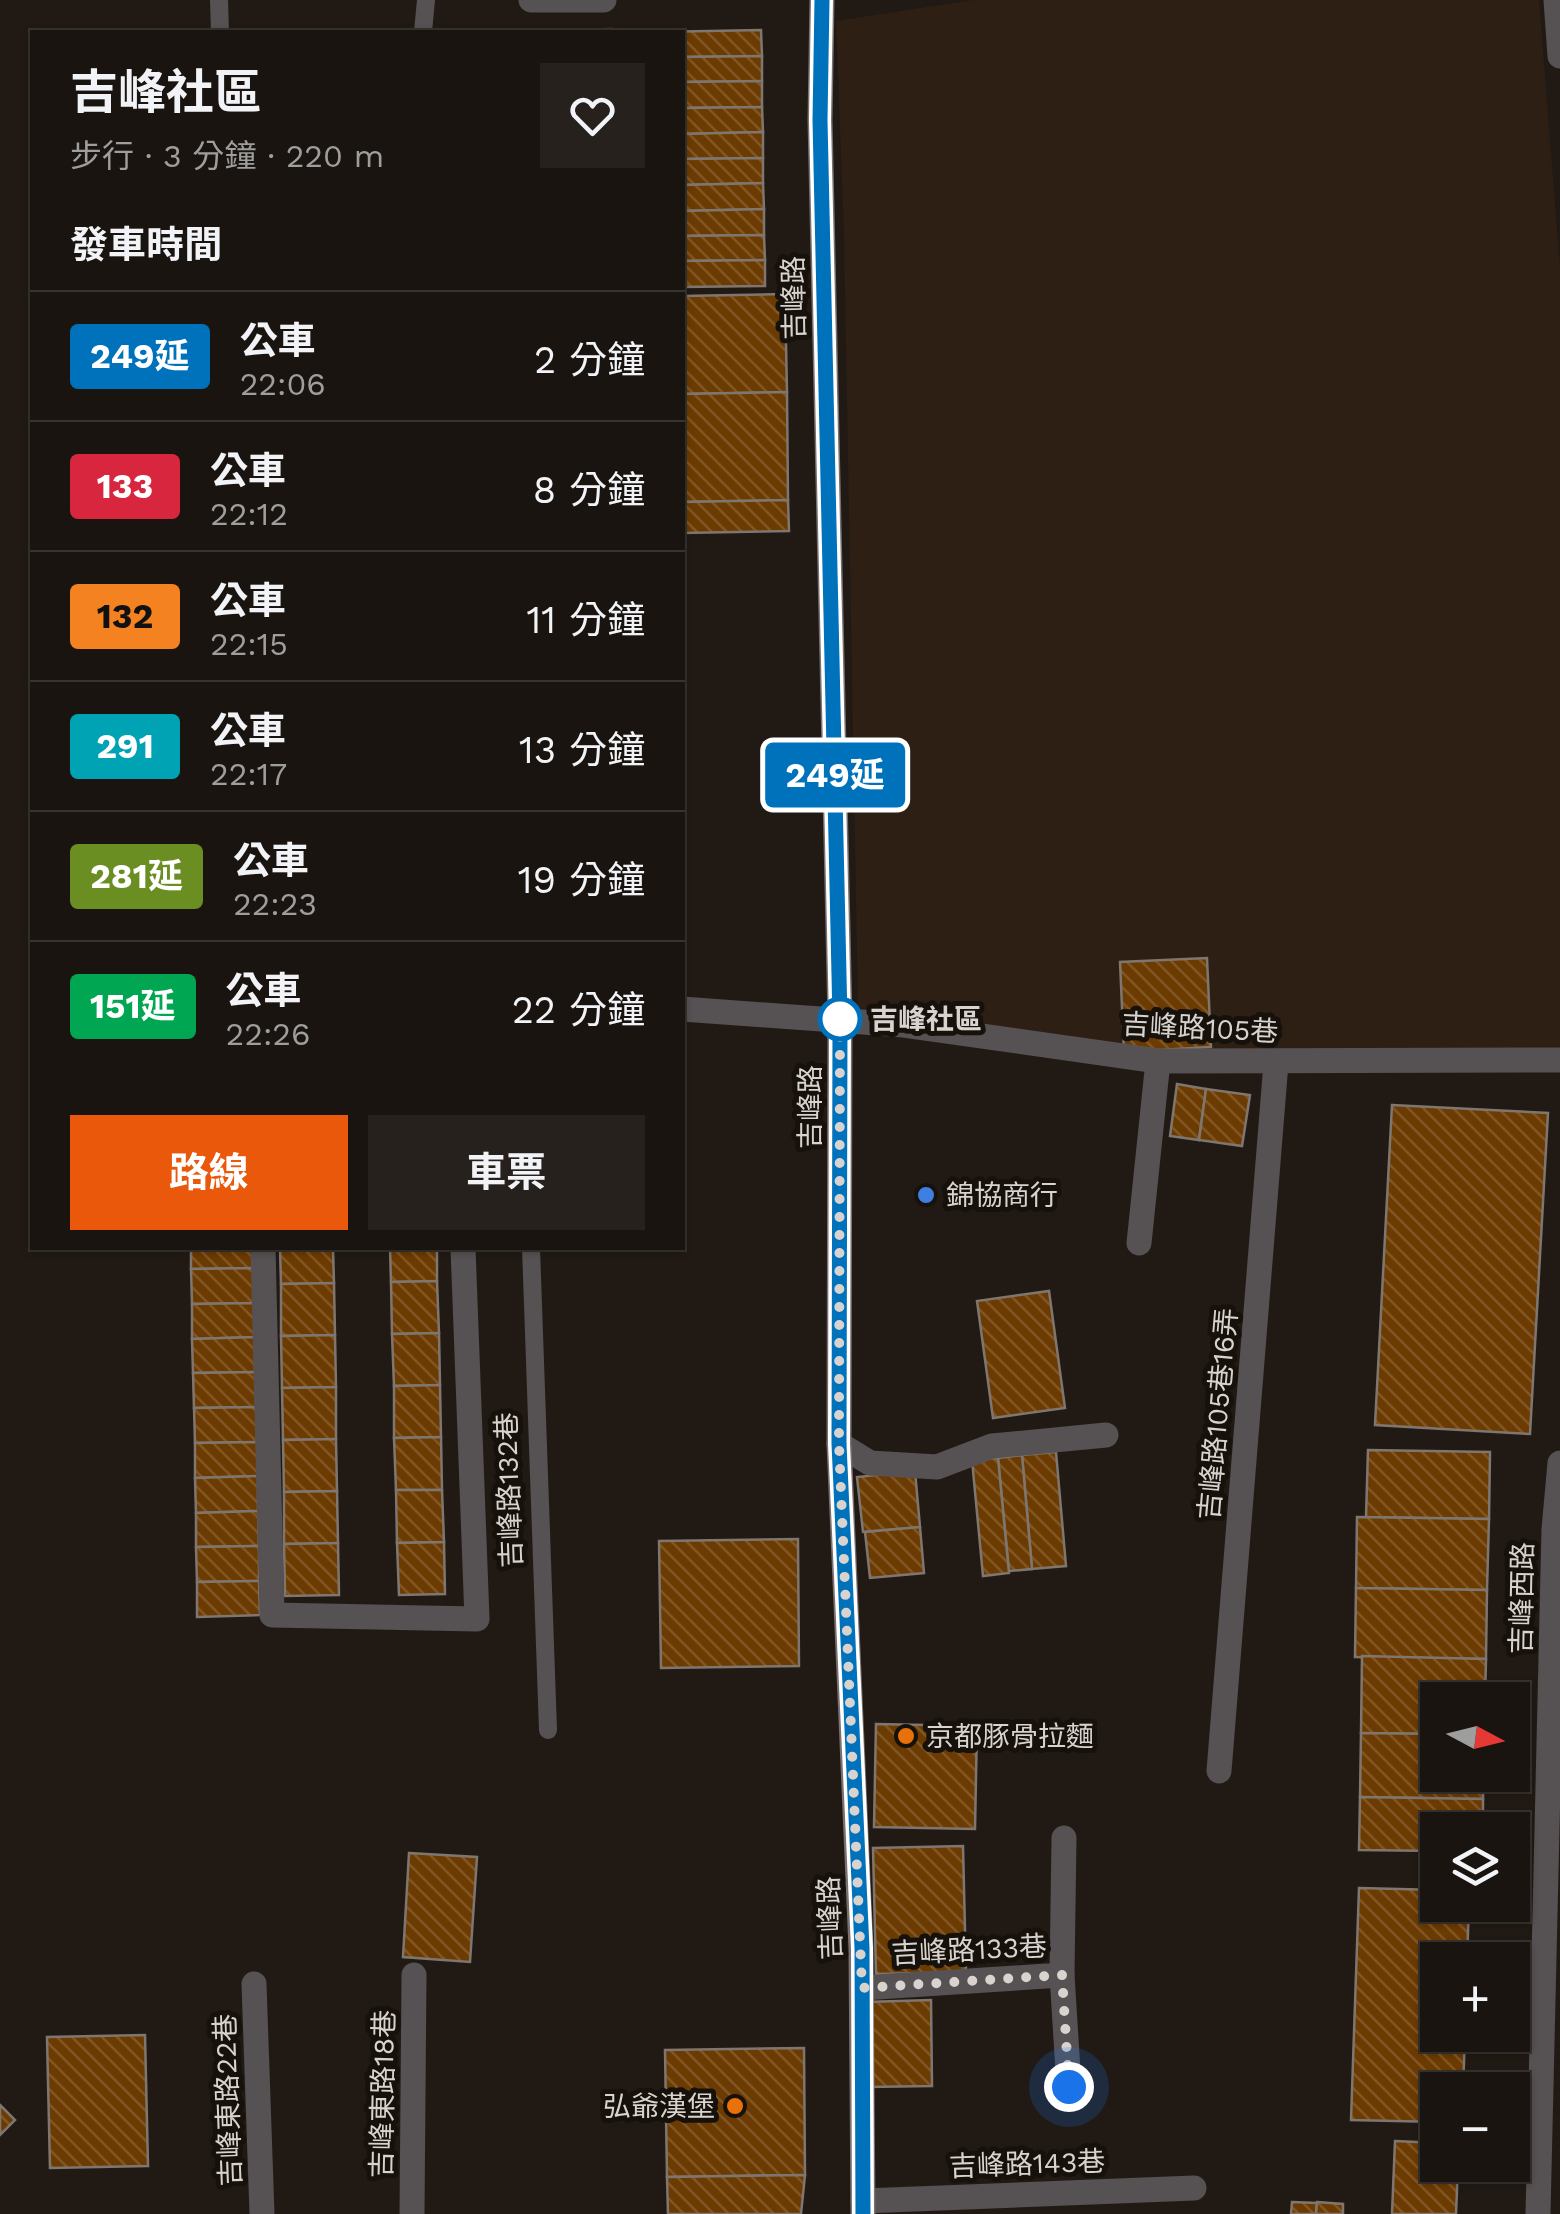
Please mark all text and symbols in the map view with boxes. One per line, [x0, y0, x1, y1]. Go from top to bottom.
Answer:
button: heart [540, 63, 645, 168]
text: 吉峰社區 [70, 64, 262, 121]
text: 步行 · 3 分鐘 · 220 m [70, 137, 384, 175]
text: 發車時間 [70, 223, 222, 267]
street label: 吉峰路 [777, 256, 811, 340]
text: 公車 [240, 319, 316, 363]
text: 249延 [90, 335, 190, 377]
text: 2 分鐘 [534, 338, 645, 382]
text: 22:06 [240, 365, 326, 403]
text: 公車 [210, 449, 286, 493]
text: 133 [97, 465, 153, 507]
text: 8 分鐘 [533, 468, 645, 512]
text: 22:12 [210, 495, 288, 533]
text: 公車 [210, 579, 286, 623]
text: 132 [97, 595, 153, 637]
text: 11 分鐘 [526, 598, 645, 642]
text: 22:15 [210, 625, 288, 663]
text: 公車 [210, 709, 286, 753]
text: 291 [96, 725, 154, 767]
text: 13 分鐘 [519, 728, 645, 772]
line badge: 249延 [765, 742, 905, 808]
text: 249延 [785, 754, 885, 796]
text: 22:17 [210, 755, 287, 793]
text: 公車 [233, 839, 309, 883]
text: 281延 [90, 855, 183, 897]
text: 19 分鐘 [518, 858, 645, 902]
text: 22:23 [233, 885, 317, 923]
text: 公車 [226, 969, 302, 1013]
text: 151延 [90, 985, 176, 1027]
text: 22 分鐘 [512, 988, 645, 1032]
marker: 吉峰社區 [819, 998, 861, 1040]
place label: 吉峰社區 [870, 1003, 982, 1036]
street label: 吉峰路105巷 [1121, 1007, 1279, 1049]
text: 22:26 [226, 1015, 310, 1053]
street label: 吉峰路 [794, 1065, 827, 1149]
button: 路線 [70, 1115, 348, 1230]
button: 車票 [368, 1115, 645, 1230]
place label: 錦協商行 [946, 1179, 1058, 1212]
marker: 錦協商行 [915, 1184, 937, 1206]
street label: 吉峰路105巷16弄 [1192, 1307, 1244, 1521]
street label: 吉峰路132巷 [490, 1412, 528, 1568]
street label: 吉峰西路 [1505, 1542, 1539, 1654]
north arrow [1420, 1682, 1530, 1792]
map controls [1420, 1682, 1530, 2182]
place label: 京都豚骨拉麵 [926, 1720, 1094, 1753]
marker: 京都豚骨拉麵 [895, 1725, 917, 1747]
button: layers [1420, 1812, 1530, 1922]
street label: 吉峰路 [812, 1875, 848, 1961]
street label: 吉峰路133巷 [890, 1929, 1048, 1971]
button: + [1420, 1942, 1530, 2052]
street label: 吉峰東路18巷 [365, 2010, 401, 2178]
street label: 吉峰東路22巷 [208, 2013, 248, 2187]
your location [1044, 2062, 1094, 2112]
button: − [1420, 2072, 1530, 2182]
place label: 弘爺漢堡 [603, 2090, 715, 2123]
marker: 弘爺漢堡 [724, 2095, 746, 2117]
street label: 吉峰路143巷 [948, 2145, 1106, 2183]

